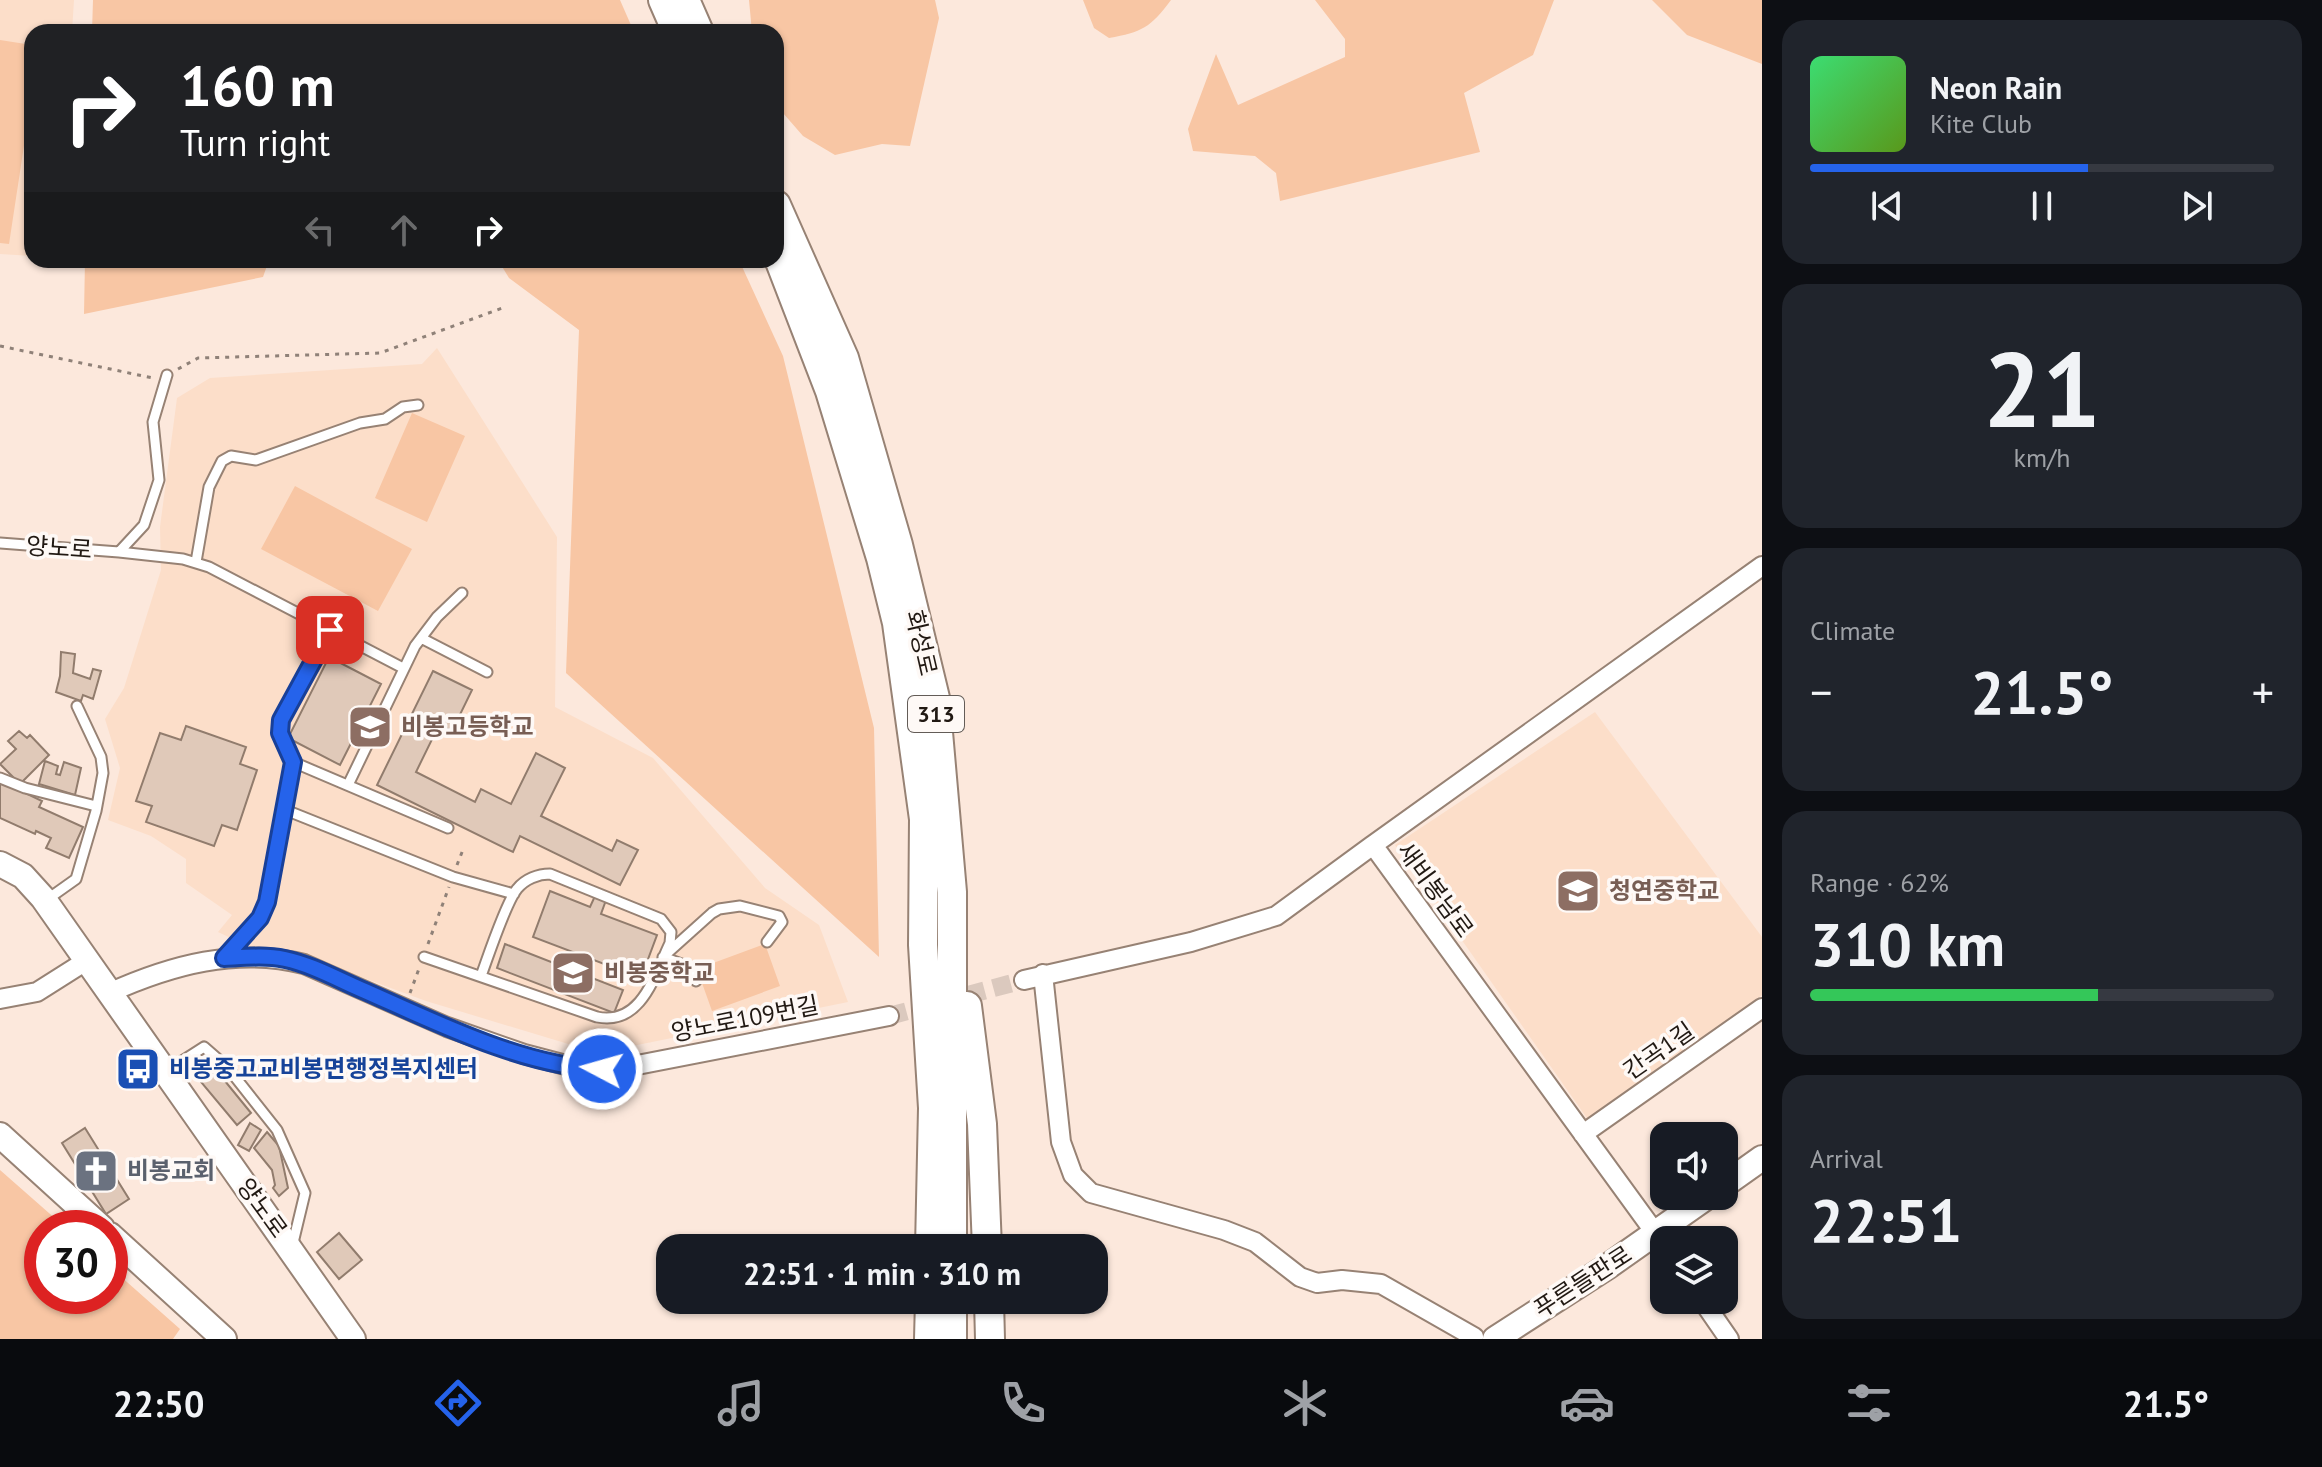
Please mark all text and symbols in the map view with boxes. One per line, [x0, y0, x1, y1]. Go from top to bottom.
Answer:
text: 160 m [180, 49, 335, 121]
icon: right [48, 56, 152, 160]
text: Neon Rain [1930, 68, 2062, 107]
text: Kite Club [1930, 107, 2032, 140]
text: Turn right [180, 119, 330, 166]
icon: previous [1865, 184, 1909, 228]
icon: pause [2020, 184, 2064, 228]
icon: next [2175, 184, 2219, 228]
icon: left [298, 208, 342, 252]
icon: ahead [382, 208, 426, 252]
icon: right [466, 208, 510, 252]
text: 21 [1983, 321, 2101, 456]
text: km/h [2014, 441, 2071, 474]
street label: 양노로 [25, 530, 93, 565]
pin [296, 596, 364, 664]
street label: 화성로 [899, 607, 944, 679]
icon: arrive [308, 608, 352, 652]
text: Climate [1810, 614, 1895, 647]
text: 21.5° [1970, 653, 2114, 731]
text: − [1810, 663, 1832, 720]
text: + [2252, 663, 2274, 720]
road number: 313 [908, 696, 964, 732]
school or university icon: 비봉고등학교 [346, 703, 394, 751]
place label: 비봉고등학교 [401, 711, 533, 742]
street label: 새비봉남로 [1390, 836, 1480, 943]
text: Range · 62% [1810, 866, 1949, 899]
school or university icon: 청연중학교 [1554, 867, 1602, 915]
place label: 청연중학교 [1609, 875, 1719, 906]
text: 310 km [1810, 905, 2005, 983]
school or university icon: 비봉중학교 [549, 949, 597, 997]
place label: 비봉중학교 [604, 957, 714, 988]
street label: 양노로109번길 [669, 989, 821, 1048]
street label: 간곡1길 [1617, 1015, 1700, 1086]
position arrow [560, 1027, 644, 1111]
bus stop icon: 비봉중고교비봉면행정복지센터 [114, 1045, 162, 1093]
place label: 비봉중고교비봉면행정복지센터 [169, 1053, 478, 1084]
map controls [1650, 1122, 1738, 1314]
button: sound [1650, 1122, 1738, 1210]
text: Arrival [1810, 1142, 1883, 1175]
church icon: 비봉교회 [72, 1147, 120, 1195]
place label: 비봉교회 [127, 1155, 215, 1186]
street label: 양노로 [230, 1172, 294, 1244]
text: 22:51 [1810, 1181, 1962, 1259]
speed limit sign: 30 [24, 1210, 128, 1314]
button: layers [1650, 1226, 1738, 1314]
street label: 푸른들판로 [1528, 1239, 1637, 1325]
text: 22:51 · 1 min · 310 m [743, 1254, 1021, 1293]
icon: directions [430, 1375, 486, 1431]
icon: music [713, 1375, 769, 1431]
icon: phone [995, 1375, 1051, 1431]
icon: climate [1277, 1375, 1333, 1431]
icon: car [1559, 1375, 1615, 1431]
icon: filters [1841, 1375, 1897, 1431]
text: 22:50 [113, 1380, 204, 1427]
text: 21.5° [2123, 1380, 2209, 1427]

